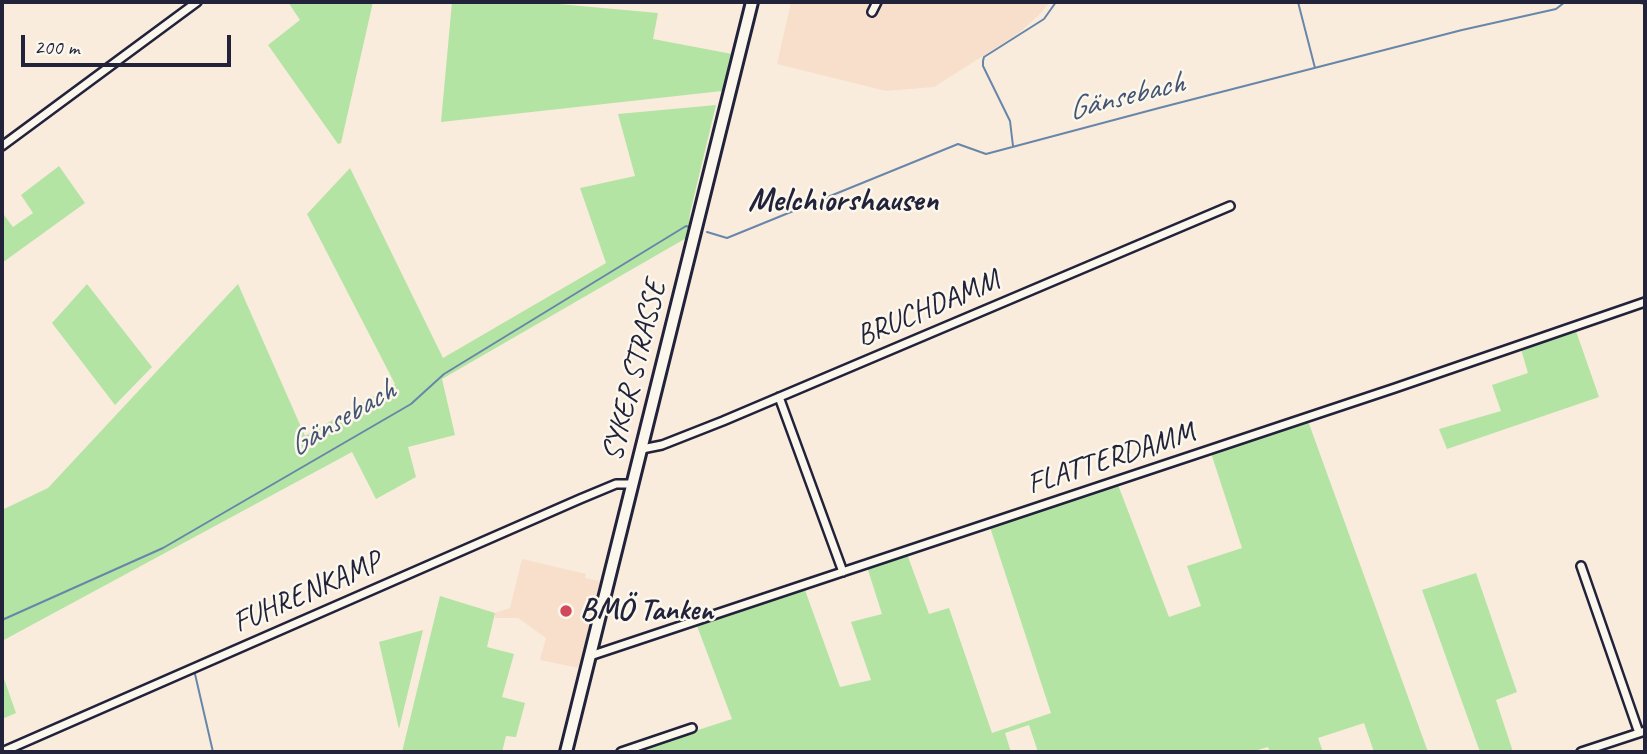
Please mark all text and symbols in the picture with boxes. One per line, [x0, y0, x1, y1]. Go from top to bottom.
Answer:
scale bar [24, 21, 234, 65]
text: 200 m [34, 34, 79, 60]
water label: Gänsebach [1064, 64, 1188, 130]
district label: Melchiorshausen [748, 181, 938, 221]
street label: BRUCHDAMM [851, 263, 1005, 355]
street label: SYKER STRASSE [595, 277, 675, 465]
water label: Gänsebach [282, 372, 402, 466]
street label: FLATTERDAMM [1023, 415, 1199, 503]
street label: FUHRENKAMP [227, 544, 387, 642]
place label: BMÖ Tanken [580, 593, 713, 629]
marker: BMÖ Tanken [558, 603, 574, 619]

